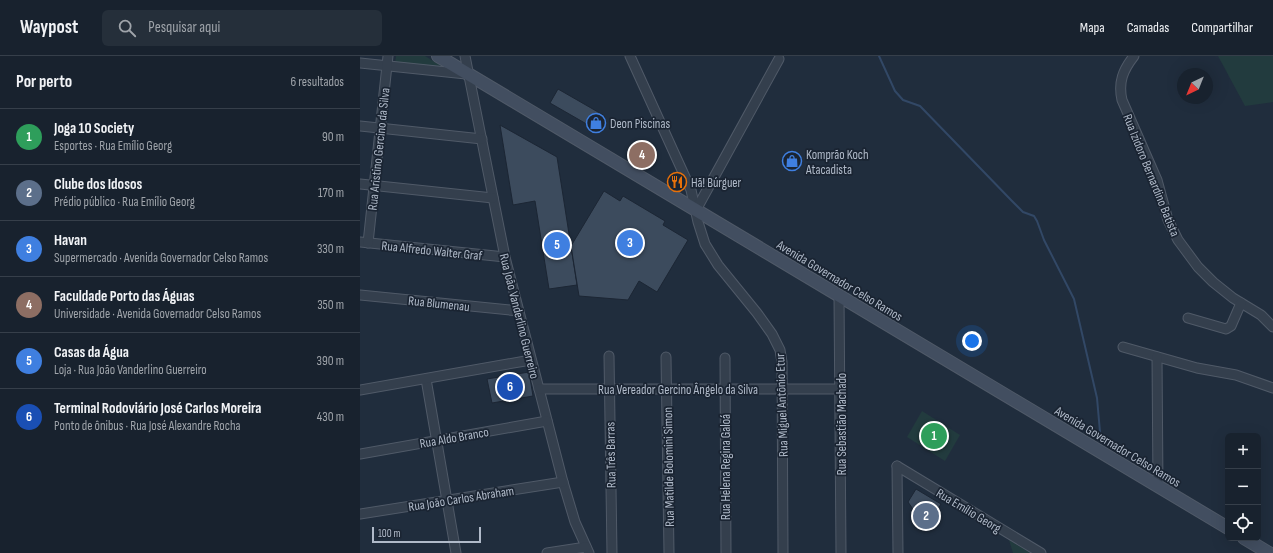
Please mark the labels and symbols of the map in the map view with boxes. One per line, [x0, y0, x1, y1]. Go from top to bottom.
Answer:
north arrow [1177, 68, 1213, 104]
street label: Rua Aristino Gercino da Silva [365, 87, 393, 211]
shop icon: Deon Piscinas [585, 112, 607, 134]
street label: Rua Izidoro Bernardino Batista [1119, 112, 1183, 239]
place label: Deon Piscinas [610, 116, 670, 132]
pin: 4 [629, 140, 655, 170]
place label: Komprão Koch Atacadista [805, 147, 869, 178]
shop icon: Komprão Koch Atacadista [781, 150, 803, 172]
restaurant icon: Hã! Búrguer [666, 171, 688, 193]
place label: Hã! Búrguer [691, 175, 742, 191]
pin: 3 [617, 228, 643, 258]
pin: 5 [544, 230, 570, 260]
street label: Avenida Governador Celso Ramos [773, 236, 906, 325]
street label: Rua Alfredo Walter Graf [381, 238, 483, 264]
street label: Rua João Vanderlino Guerreiro [496, 252, 542, 381]
street label: Rua Blumenau [407, 293, 470, 315]
your location [962, 331, 982, 351]
street label: Rua Miguel Antônio Etur [772, 353, 792, 457]
pin: 6 [497, 372, 523, 402]
street label: Rua Sebastião Machado [834, 373, 850, 475]
street label: Rua Vereador Gercino Ângelo da Silva [598, 382, 758, 398]
street label: Avenida Governador Celso Ramos [1051, 402, 1184, 491]
street label: Rua Matilde Bolomini Simon [660, 407, 678, 527]
street label: Rua Helena Regina Galoá [718, 414, 734, 520]
street label: Rua Três Barras [602, 421, 620, 488]
pin: 1 [921, 421, 947, 451]
street label: Rua Aldo Branco [418, 424, 490, 452]
street label: Rua João Carlos Abraham [407, 483, 515, 515]
street label: Rua Emílio Georg [933, 485, 1004, 536]
pin: 2 [913, 501, 939, 531]
scale bar [372, 525, 481, 544]

